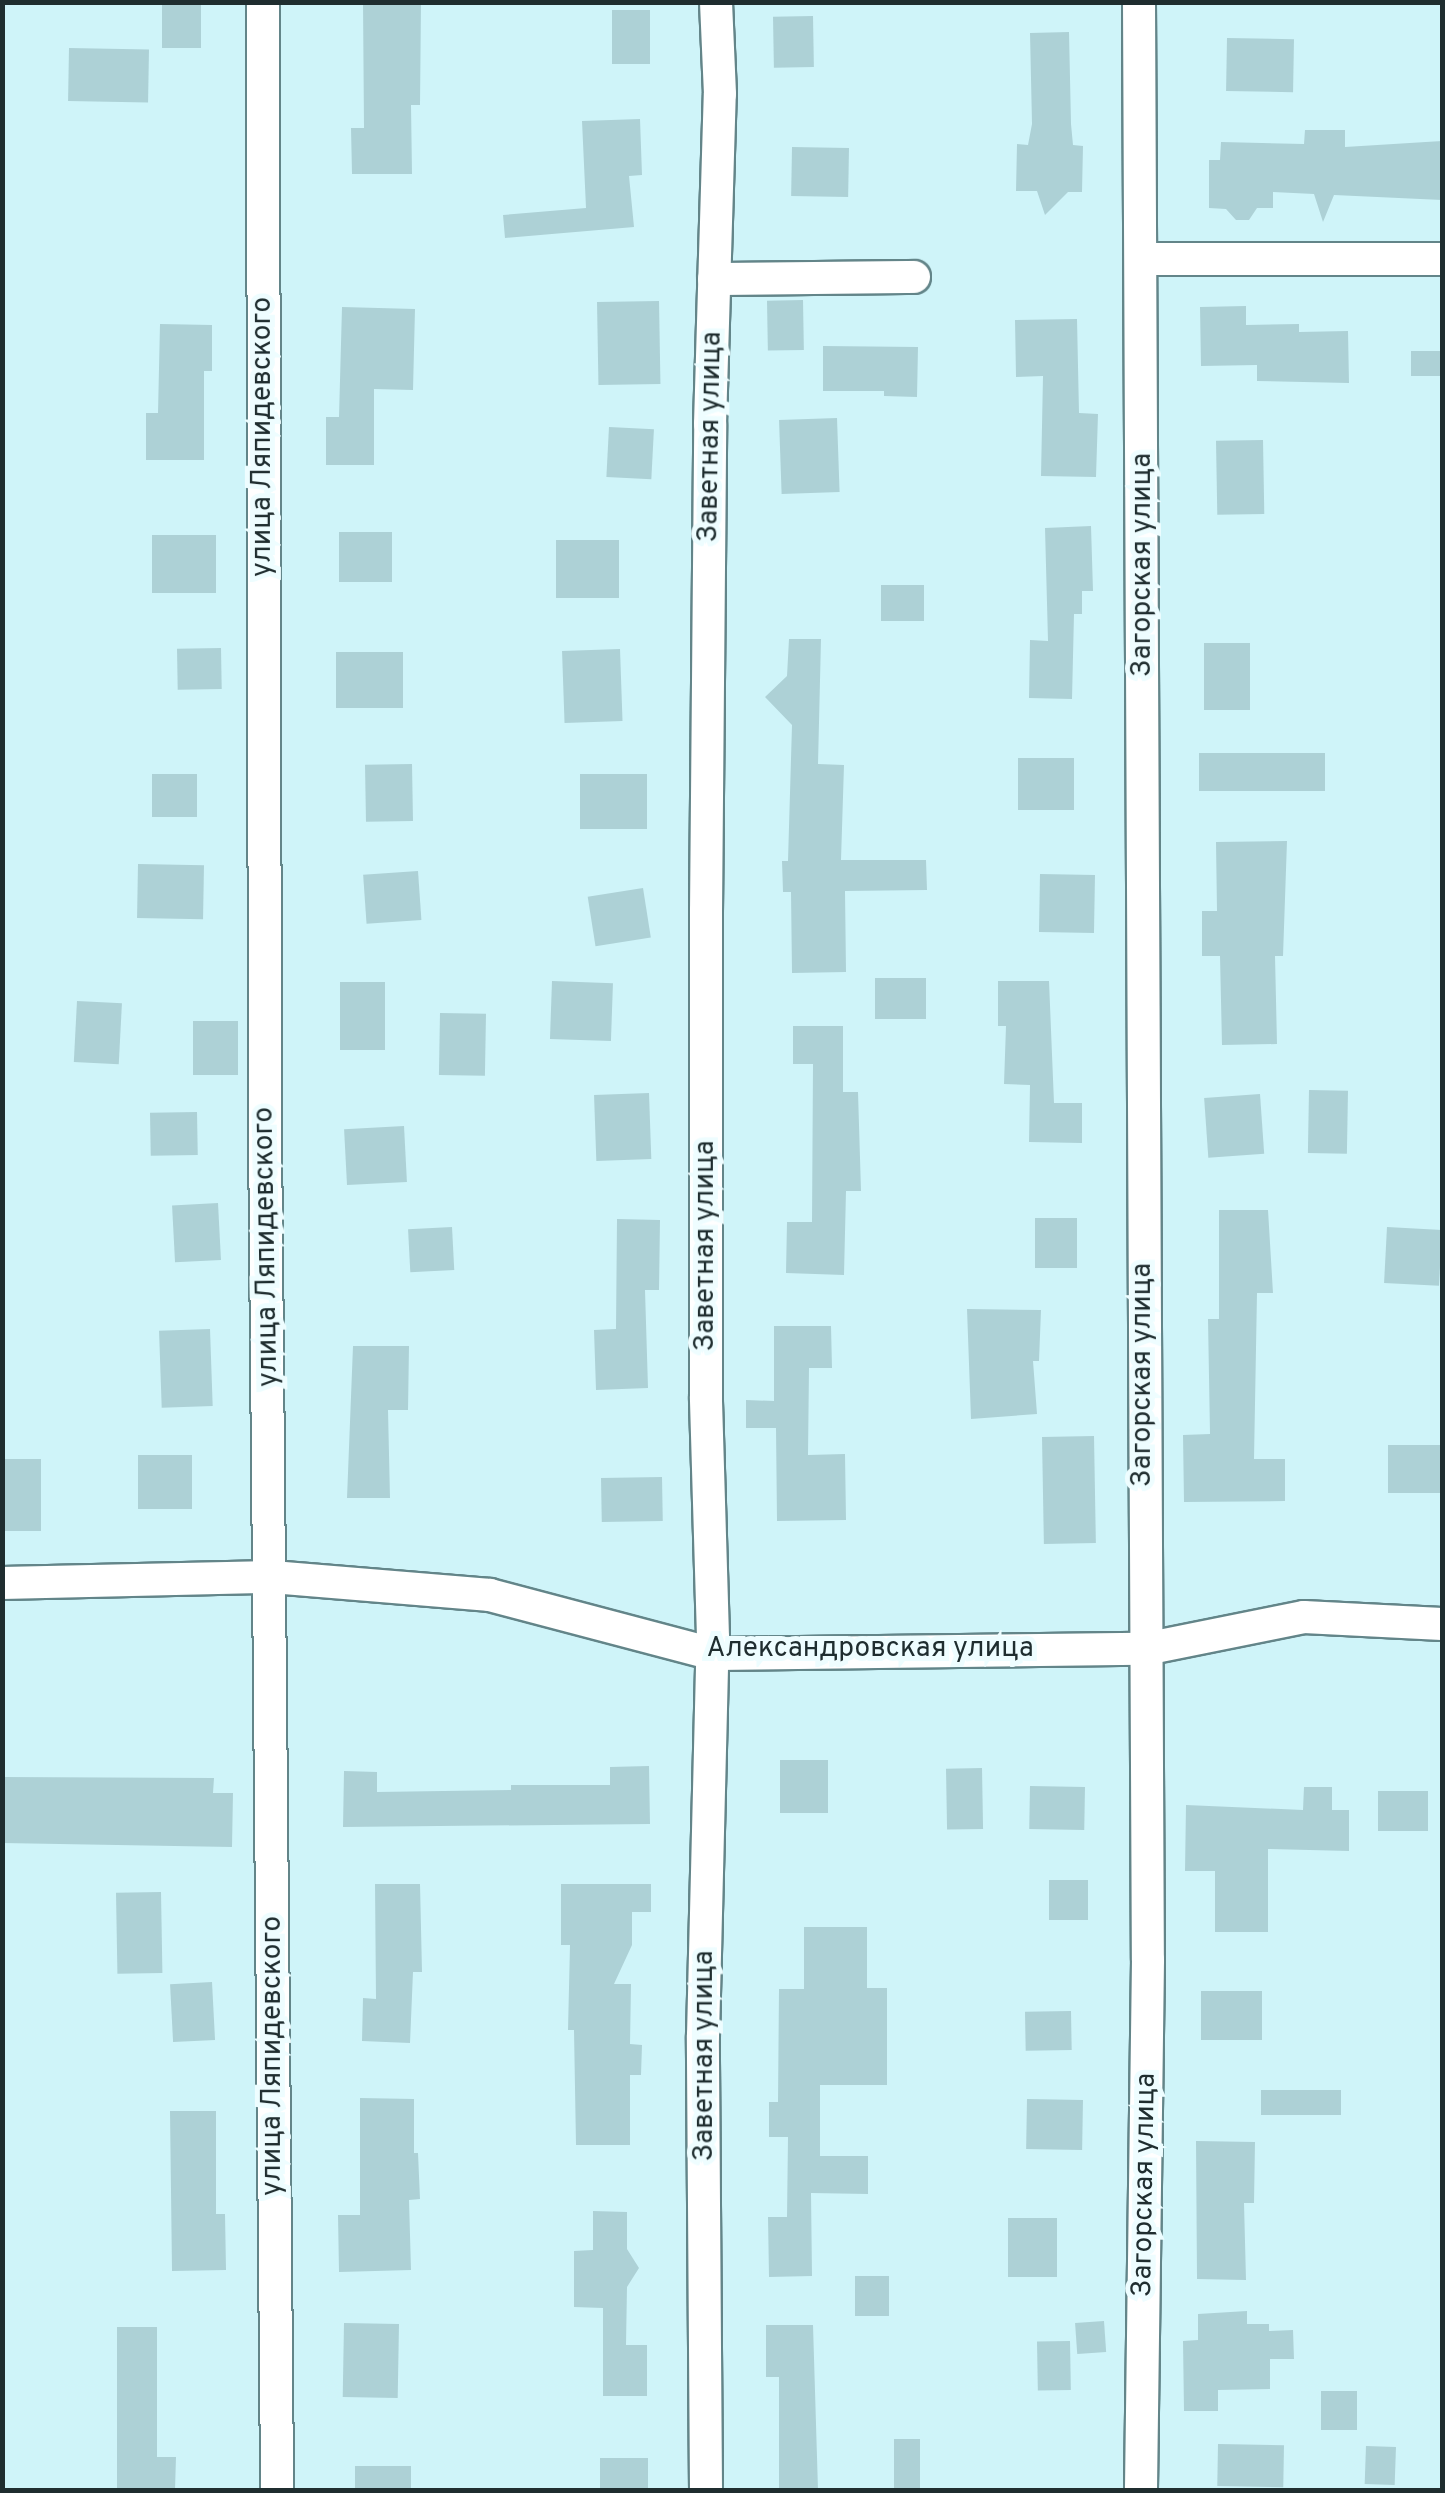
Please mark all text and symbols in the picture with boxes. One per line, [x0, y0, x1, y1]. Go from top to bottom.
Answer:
street label: улица Ляпидевского [246, 297, 280, 577]
street label: Заветная улица [692, 331, 730, 543]
street label: Загорская улица [1126, 453, 1160, 677]
street label: улица Ляпидевского [248, 1107, 286, 1387]
street label: Заветная улица [689, 1141, 723, 1351]
street label: Загорская улица [1126, 1263, 1160, 1487]
street label: Александровская улица [706, 1632, 1034, 1666]
street label: улица Ляпидевского [256, 1916, 290, 2196]
street label: Заветная улица [688, 1951, 722, 2161]
street label: Загорская улица [1126, 2073, 1164, 2297]

